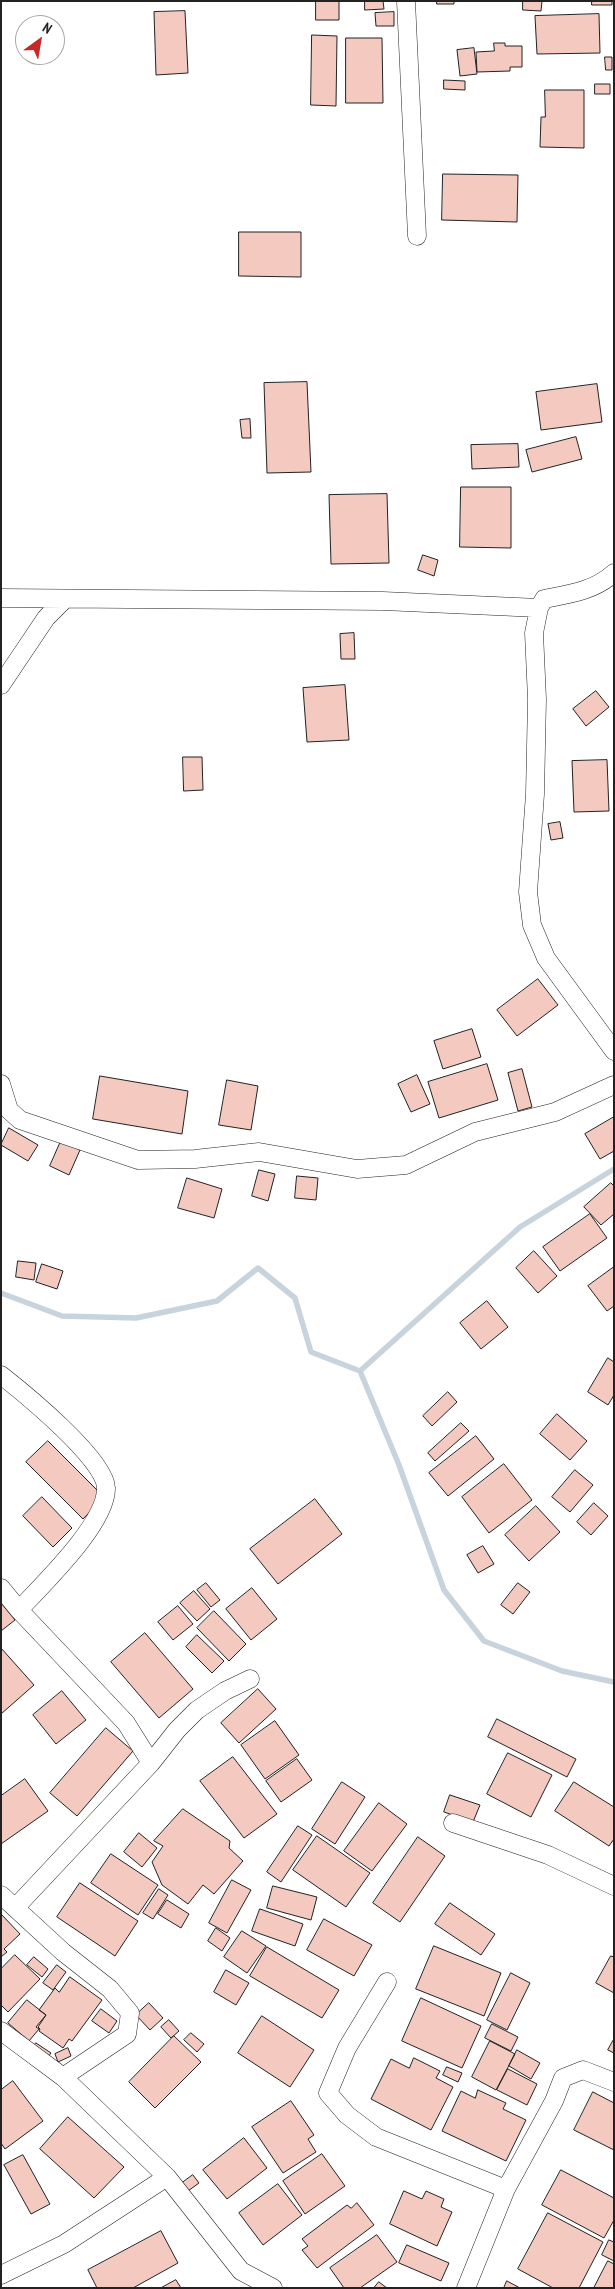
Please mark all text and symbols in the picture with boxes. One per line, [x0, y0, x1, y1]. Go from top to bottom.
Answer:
north arrow [15, 15, 65, 65]
text: N [39, 18, 55, 38]

